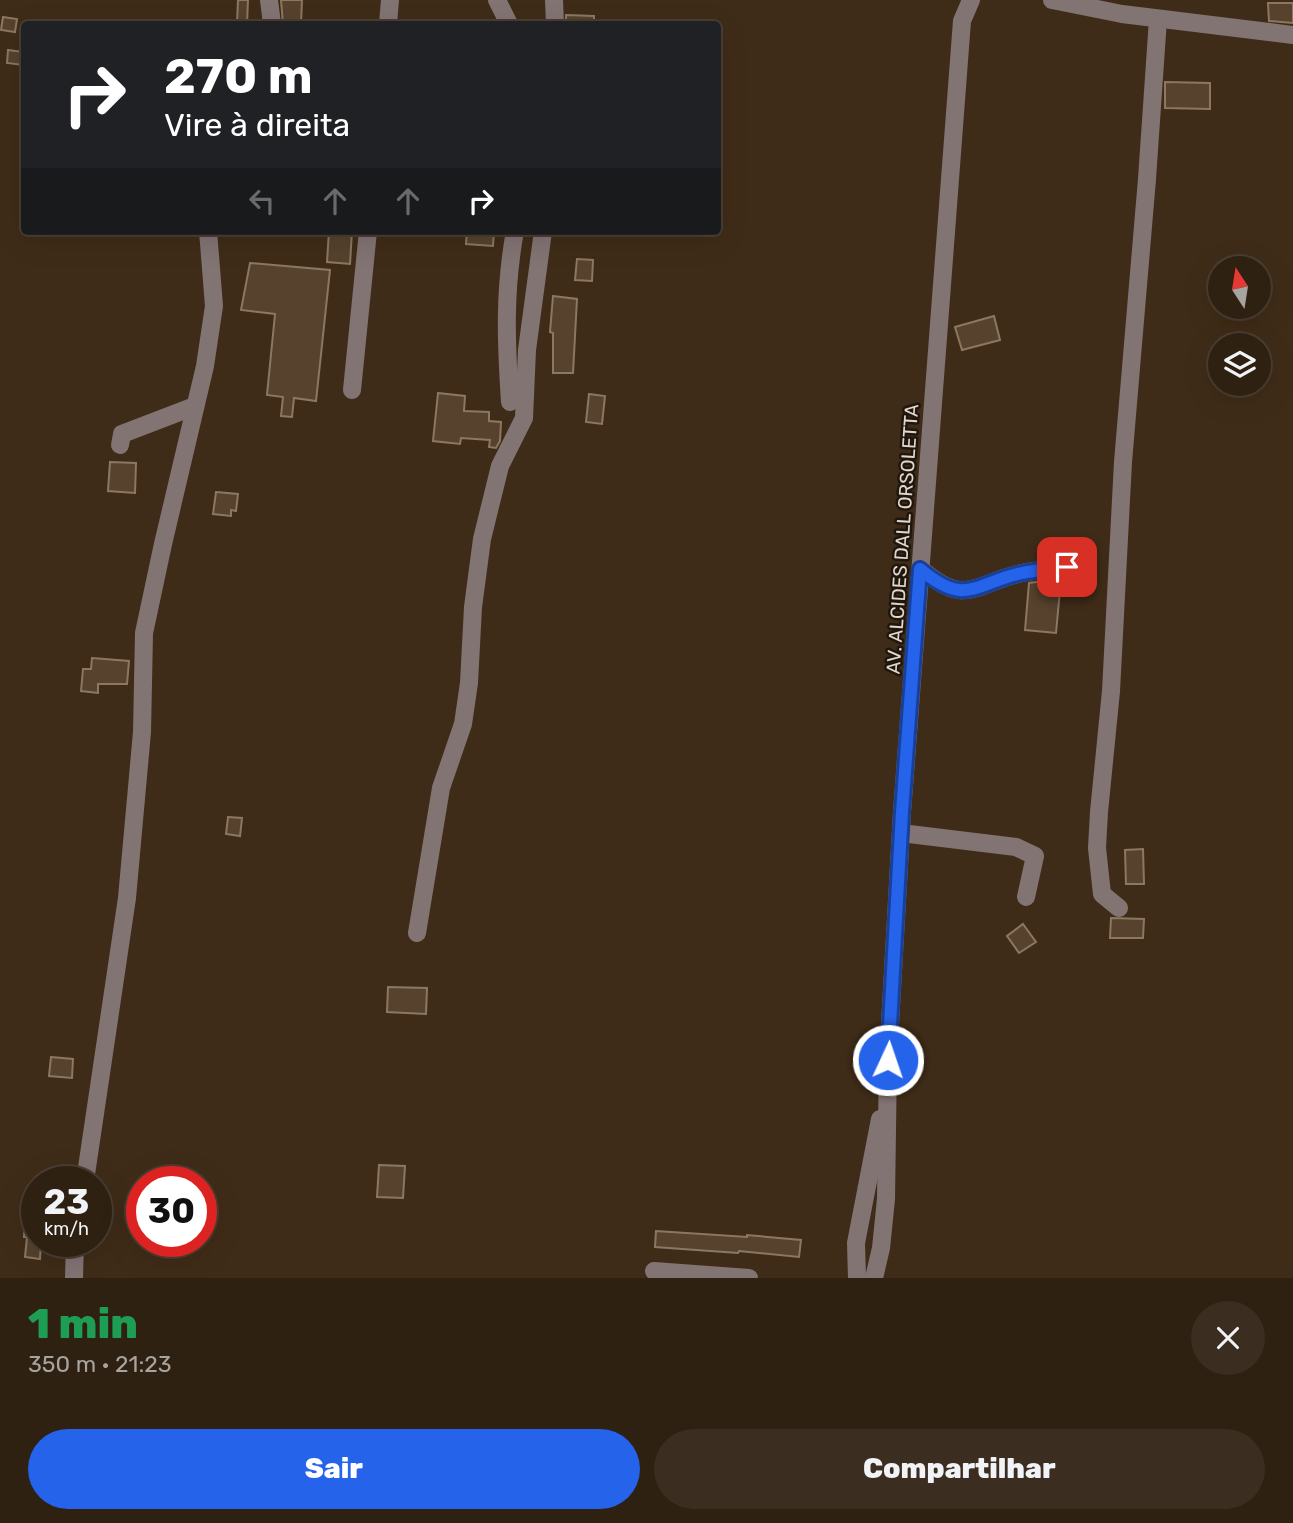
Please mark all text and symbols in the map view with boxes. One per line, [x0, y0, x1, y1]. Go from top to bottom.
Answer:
text: 270 m [164, 47, 313, 105]
icon: right [49, 49, 140, 140]
text: Vire à direita [164, 106, 350, 144]
icon: left [243, 182, 281, 220]
icon: ahead [316, 182, 354, 220]
icon: ahead [389, 182, 427, 220]
icon: right [462, 182, 500, 220]
north arrow [1208, 256, 1270, 318]
map controls [1208, 256, 1271, 396]
button: layers [1208, 333, 1271, 396]
street label: AV. ALCIDES DALL ORSOLETTA [882, 403, 923, 675]
pin [1037, 537, 1097, 597]
icon: arrive [1048, 548, 1086, 586]
position arrow [851, 1023, 925, 1097]
speed limit sign: 30 [126, 1166, 217, 1257]
text: 23 [44, 1181, 89, 1223]
text: km/h [44, 1218, 89, 1240]
text: 1 min [28, 1299, 138, 1349]
button: close [1191, 1301, 1265, 1375]
text: 350 m · 21:23 [28, 1350, 172, 1378]
button: Sair [28, 1429, 640, 1509]
button: Compartilhar [654, 1429, 1265, 1509]

